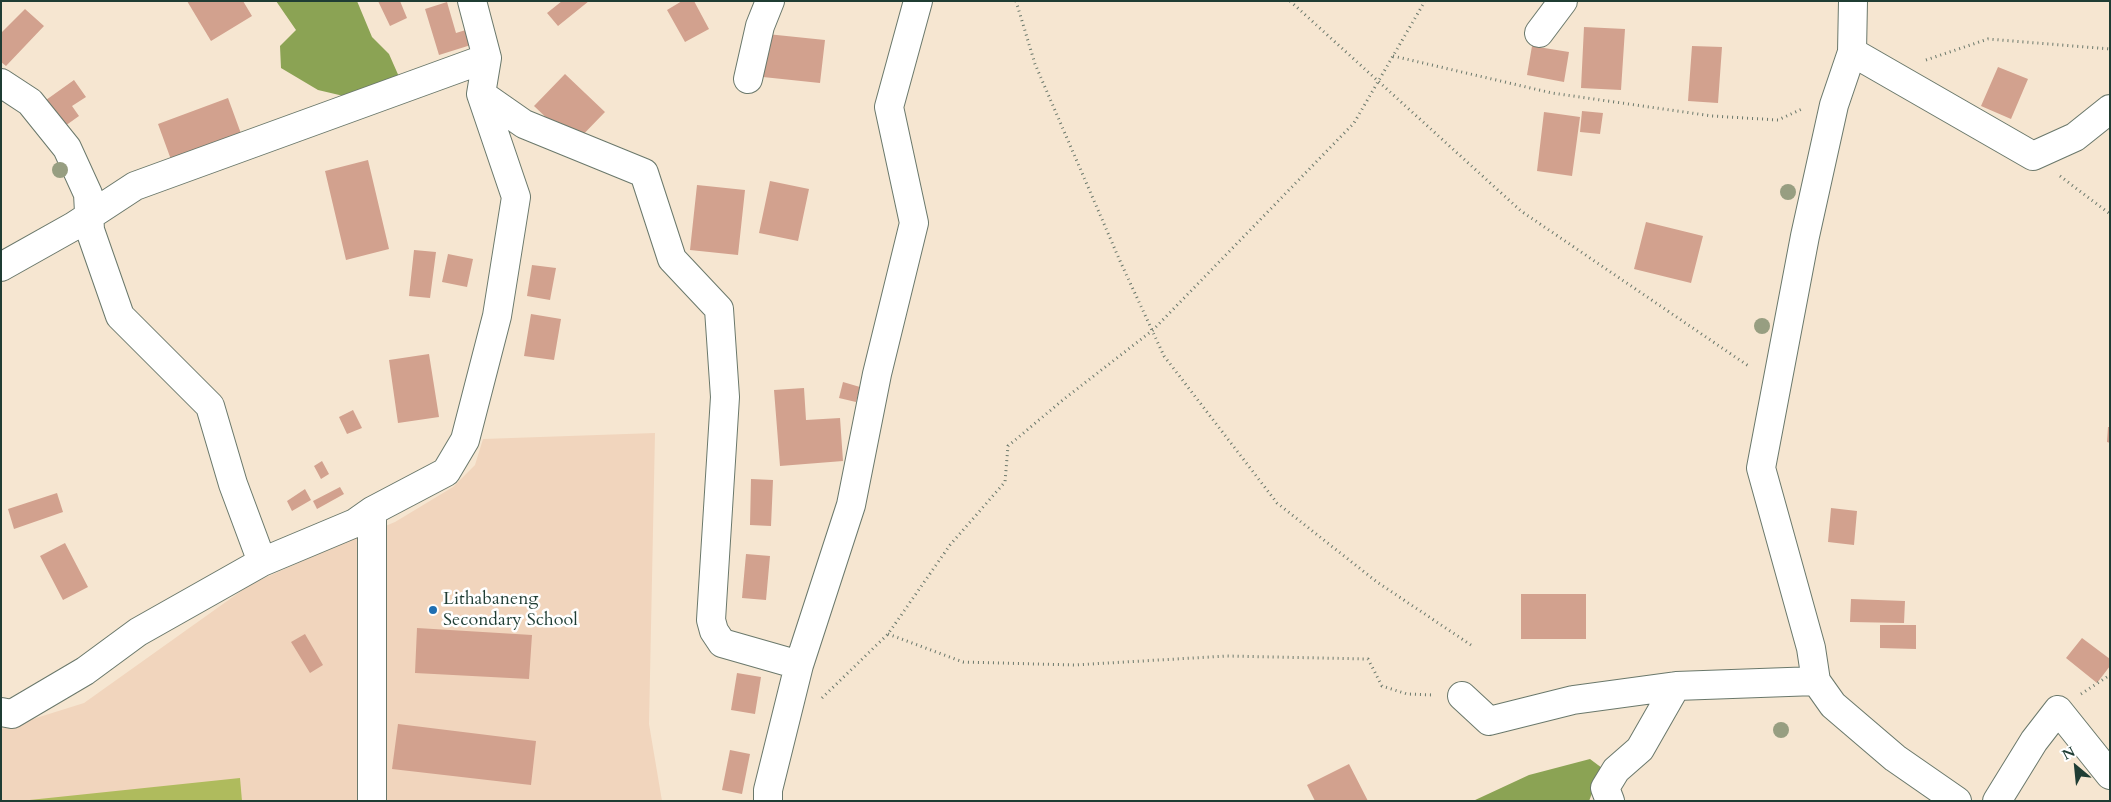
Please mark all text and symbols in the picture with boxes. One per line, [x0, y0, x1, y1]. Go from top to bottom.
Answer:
place label: Lithabaneng Secondary School [443, 589, 578, 632]
marker: Lithabaneng Secondary School [427, 604, 439, 616]
north arrow [2051, 742, 2101, 792]
text: N [2059, 742, 2079, 765]

